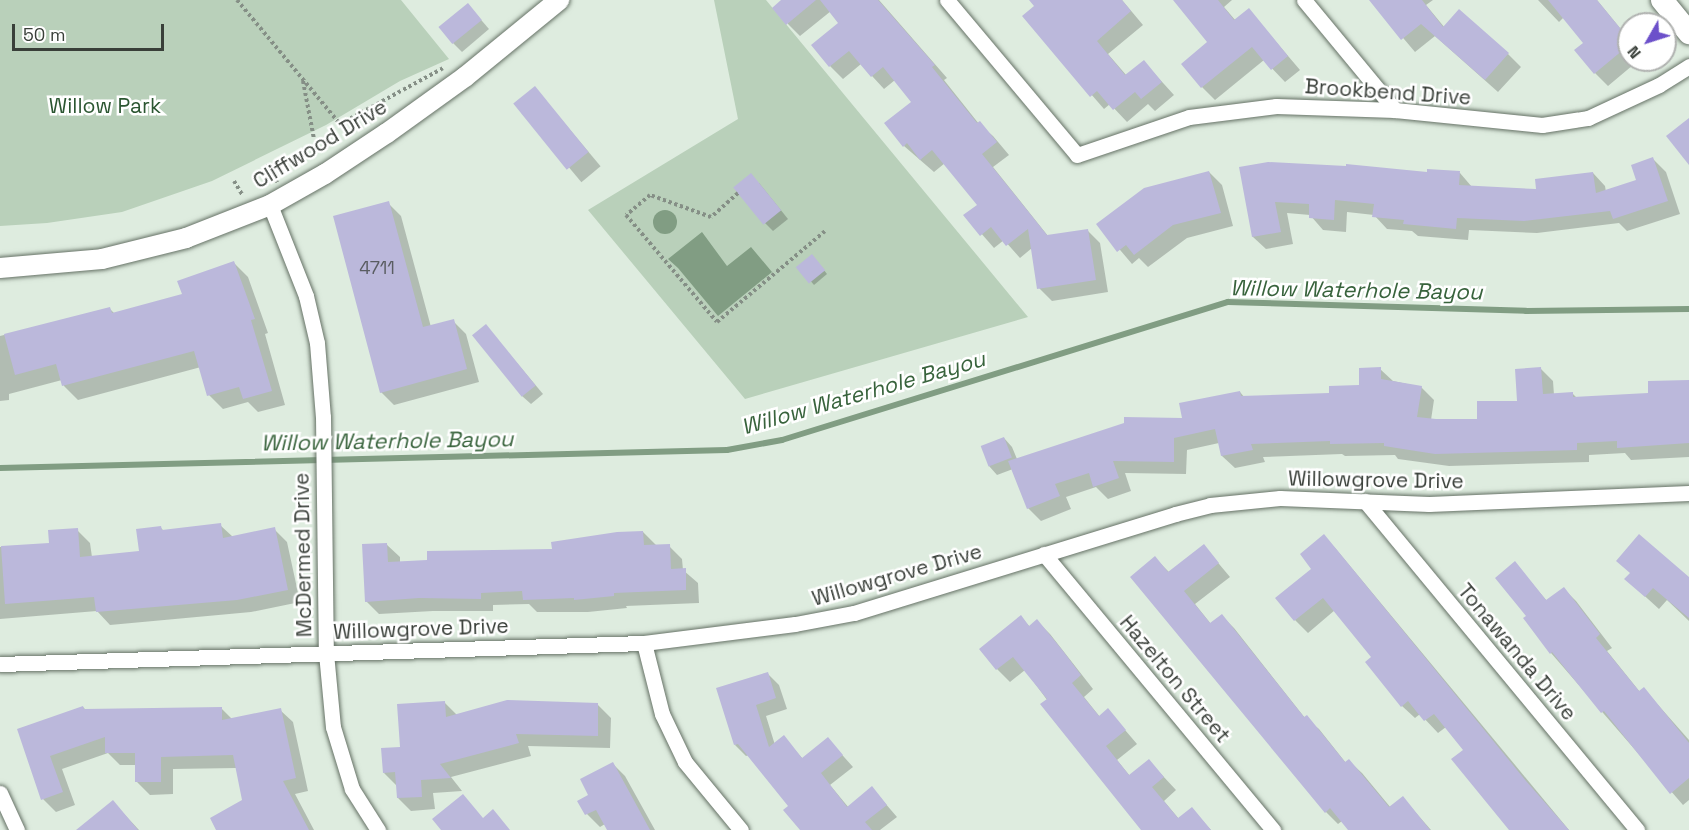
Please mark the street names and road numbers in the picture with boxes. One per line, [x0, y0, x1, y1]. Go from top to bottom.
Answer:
street label: Brookbend Drive [1304, 74, 1472, 110]
street label: Cliffwood Drive [249, 94, 391, 194]
street label: Willowgrove Drive [1288, 466, 1464, 494]
street label: McDermed Drive [289, 472, 317, 638]
street label: Willowgrove Drive [809, 539, 985, 611]
street label: Tonawanda Drive [1452, 578, 1582, 726]
street label: Hazelton Street [1114, 610, 1236, 748]
street label: Willowgrove Drive [333, 613, 509, 645]

